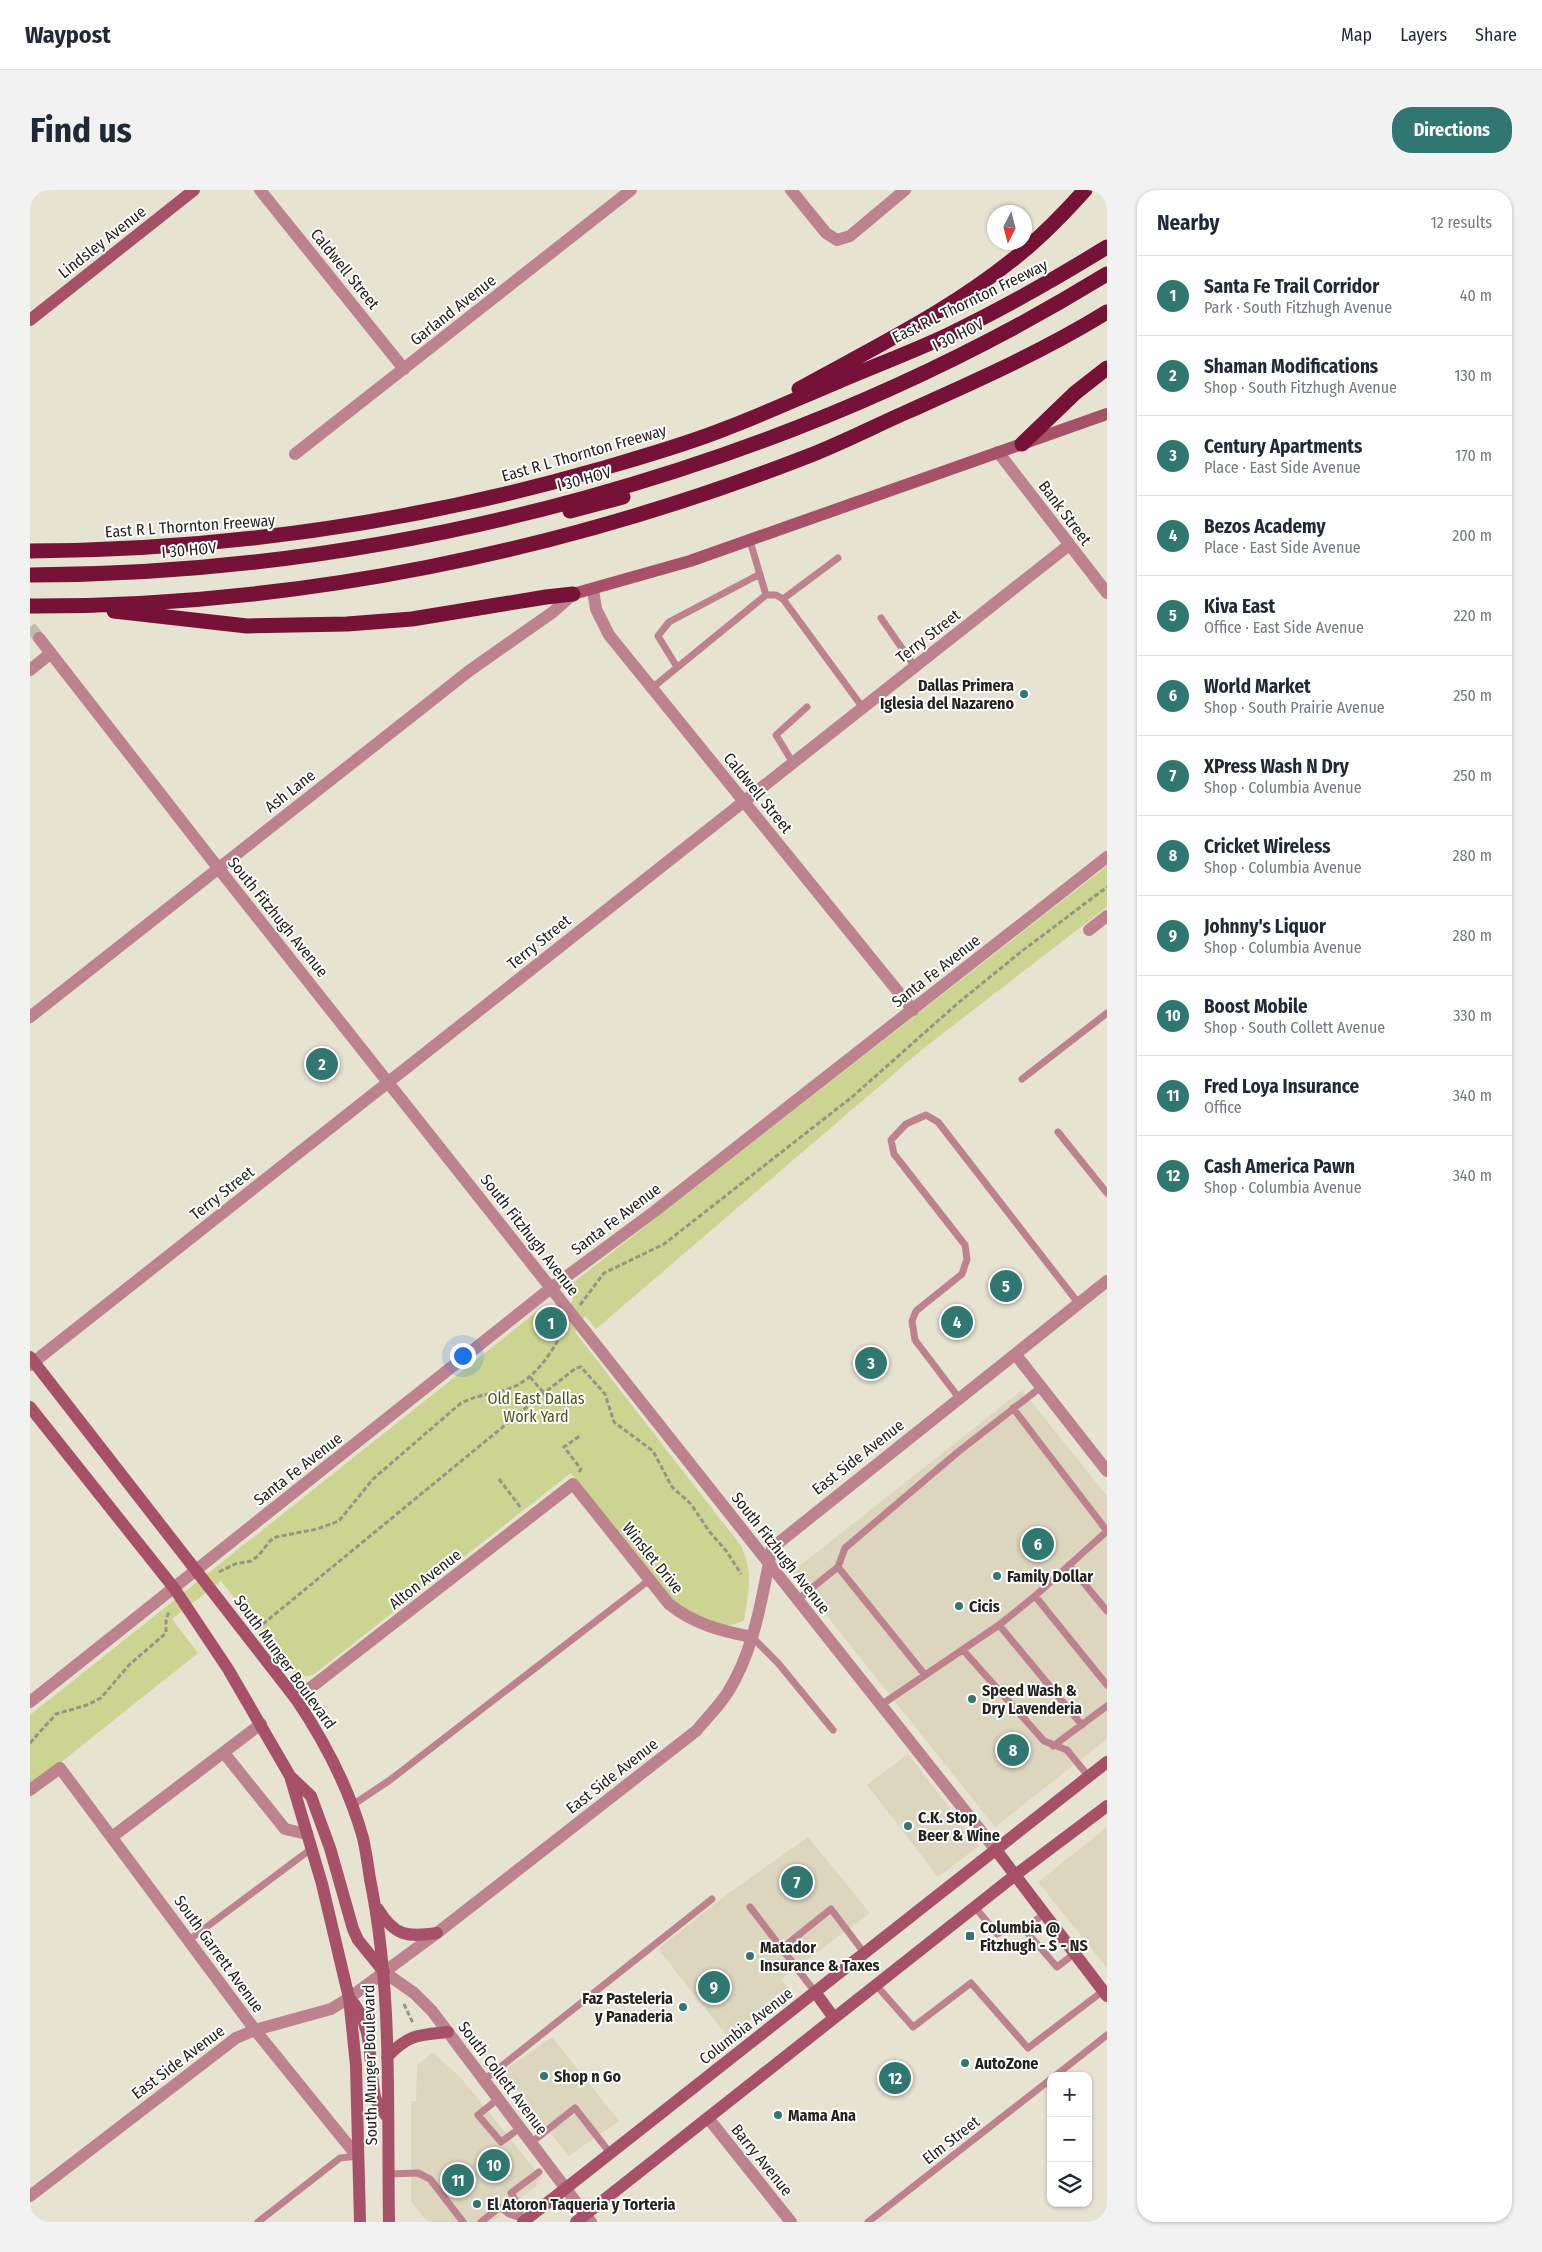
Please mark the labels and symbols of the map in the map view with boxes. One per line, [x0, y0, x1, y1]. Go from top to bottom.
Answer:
street label: Lindsley Avenue [54, 202, 150, 282]
north arrow [987, 205, 1032, 250]
street label: Caldwell Street [307, 225, 384, 314]
street label: East R L Thornton Freeway [889, 255, 1052, 347]
street label: Garland Avenue [406, 271, 500, 349]
street label: I 30 HOV [929, 314, 988, 356]
street label: East R L Thornton Freeway [499, 420, 669, 486]
street label: I 30 HOV [555, 462, 614, 495]
street label: Bank Street [1035, 477, 1096, 550]
street label: East R L Thornton Freeway [104, 511, 277, 541]
street label: I 30 HOV [161, 538, 218, 562]
street label: Terry Street [892, 605, 964, 667]
place label: Dallas Primera Iglesia del Nazareno [880, 676, 1014, 713]
marker: Dallas Primera Iglesia del Nazareno [1018, 688, 1030, 700]
street label: Caldwell Street [720, 749, 797, 838]
street label: Ash Lane [261, 765, 319, 817]
street label: South Fitzhugh Avenue [224, 853, 332, 981]
street label: Terry Street [504, 910, 575, 973]
street label: Santa Fe Avenue [888, 930, 984, 1011]
pin: 2 [306, 1045, 338, 1083]
street label: Terry Street [186, 1162, 258, 1224]
street label: South Fitzhugh Avenue [477, 1171, 583, 1300]
street label: Santa Fe Avenue [568, 1179, 665, 1259]
pin: 5 [990, 1267, 1022, 1305]
pin: 4 [941, 1303, 973, 1341]
pin: 1 [535, 1304, 567, 1342]
your location [450, 1343, 476, 1369]
pin: 3 [855, 1344, 887, 1382]
park label: Old East Dallas Work Yard [487, 1389, 585, 1426]
street label: East Side Avenue [808, 1415, 908, 1499]
street label: Santa Fe Avenue [250, 1428, 346, 1509]
street label: South Fitzhugh Avenue [728, 1489, 834, 1618]
street label: Winslet Drive [618, 1519, 688, 1598]
pin: 6 [1022, 1525, 1054, 1563]
street label: Alton Avenue [385, 1545, 465, 1613]
place label: Family Dollar [1007, 1567, 1093, 1586]
marker: Family Dollar [991, 1570, 1003, 1582]
street label: South Munger Boulevard [230, 1591, 340, 1733]
place label: Cicis [969, 1597, 1000, 1616]
marker: Cicis [953, 1600, 965, 1612]
place label: Speed Wash & Dry Lavenderia [982, 1681, 1082, 1718]
marker: Speed Wash & Dry Lavenderia [966, 1693, 978, 1705]
pin: 8 [997, 1731, 1029, 1769]
street label: East Side Avenue [562, 1734, 662, 1818]
place label: C.K. Stop Beer & Wine [918, 1808, 1000, 1845]
marker: C.K. Stop Beer & Wine [902, 1820, 914, 1832]
pin: 7 [781, 1863, 813, 1901]
street label: South Garrett Avenue [170, 1892, 268, 2016]
place label: Columbia @ Fitzhugh - S - NS [980, 1918, 1088, 1955]
marker: Columbia @ Fitzhugh - S - NS [964, 1930, 976, 1942]
place label: Matador Insurance & Taxes [760, 1938, 880, 1975]
marker: Matador Insurance & Taxes [744, 1950, 756, 1962]
pin: 9 [698, 1968, 730, 2006]
street label: South Munger Boulevard [359, 1984, 381, 2146]
street label: Columbia Avenue [695, 1984, 797, 2068]
place label: Faz Pasteleria y Panaderia [582, 1989, 673, 2026]
marker: Faz Pasteleria y Panaderia [677, 2001, 689, 2013]
street label: South Collett Avenue [454, 2018, 552, 2138]
street label: East Side Avenue [128, 2021, 228, 2103]
place label: AutoZone [974, 2054, 1038, 2073]
marker: AutoZone [959, 2057, 971, 2069]
pin: 12 [879, 2059, 911, 2097]
place label: Shop n Go [554, 2067, 621, 2086]
marker: Shop n Go [538, 2070, 550, 2082]
place label: Mama Ana [788, 2106, 856, 2125]
marker: Mama Ana [772, 2109, 784, 2121]
street label: Elm Street [919, 2111, 984, 2168]
street label: Barry Avenue [727, 2120, 797, 2200]
pin: 10 [478, 2146, 510, 2184]
pin: 11 [442, 2161, 474, 2199]
place label: El Atoron Taqueria y Torteria [487, 2195, 676, 2214]
marker: El Atoron Taqueria y Torteria [471, 2198, 483, 2210]

